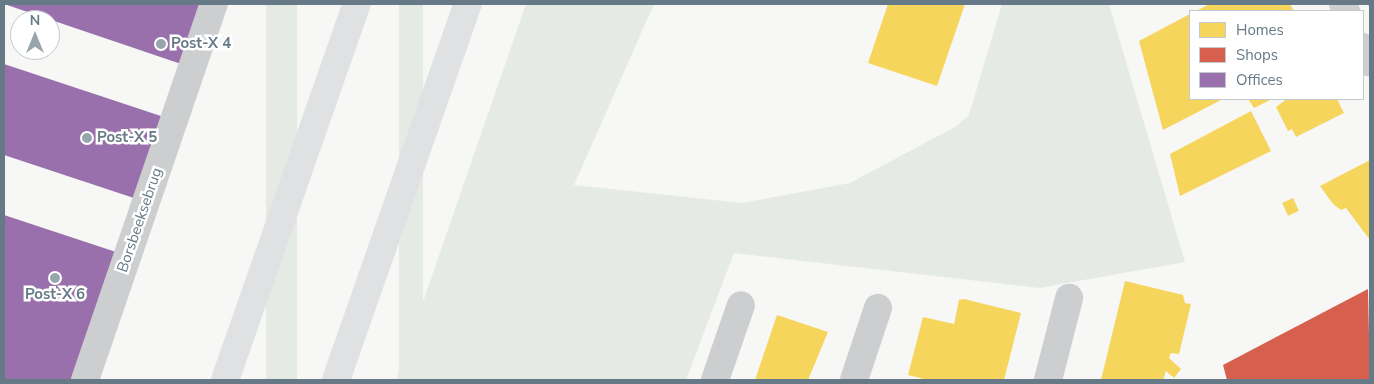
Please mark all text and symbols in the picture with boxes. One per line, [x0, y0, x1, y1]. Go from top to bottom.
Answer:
north arrow [10, 10, 60, 60]
legend [1189, 10, 1364, 100]
text: N [30, 11, 40, 30]
text: Homes [1236, 20, 1284, 40]
place label: Post-X 4 [171, 35, 231, 53]
marker: Post-X 4 [155, 38, 167, 50]
text: Shops [1236, 45, 1278, 65]
text: Offices [1236, 70, 1283, 90]
place label: Post-X 5 [97, 129, 157, 147]
marker: Post-X 5 [81, 132, 93, 144]
street label: Borsbeeksebrug [114, 165, 166, 275]
marker: Post-X 6 [49, 272, 61, 284]
place label: Post-X 6 [25, 286, 85, 304]

